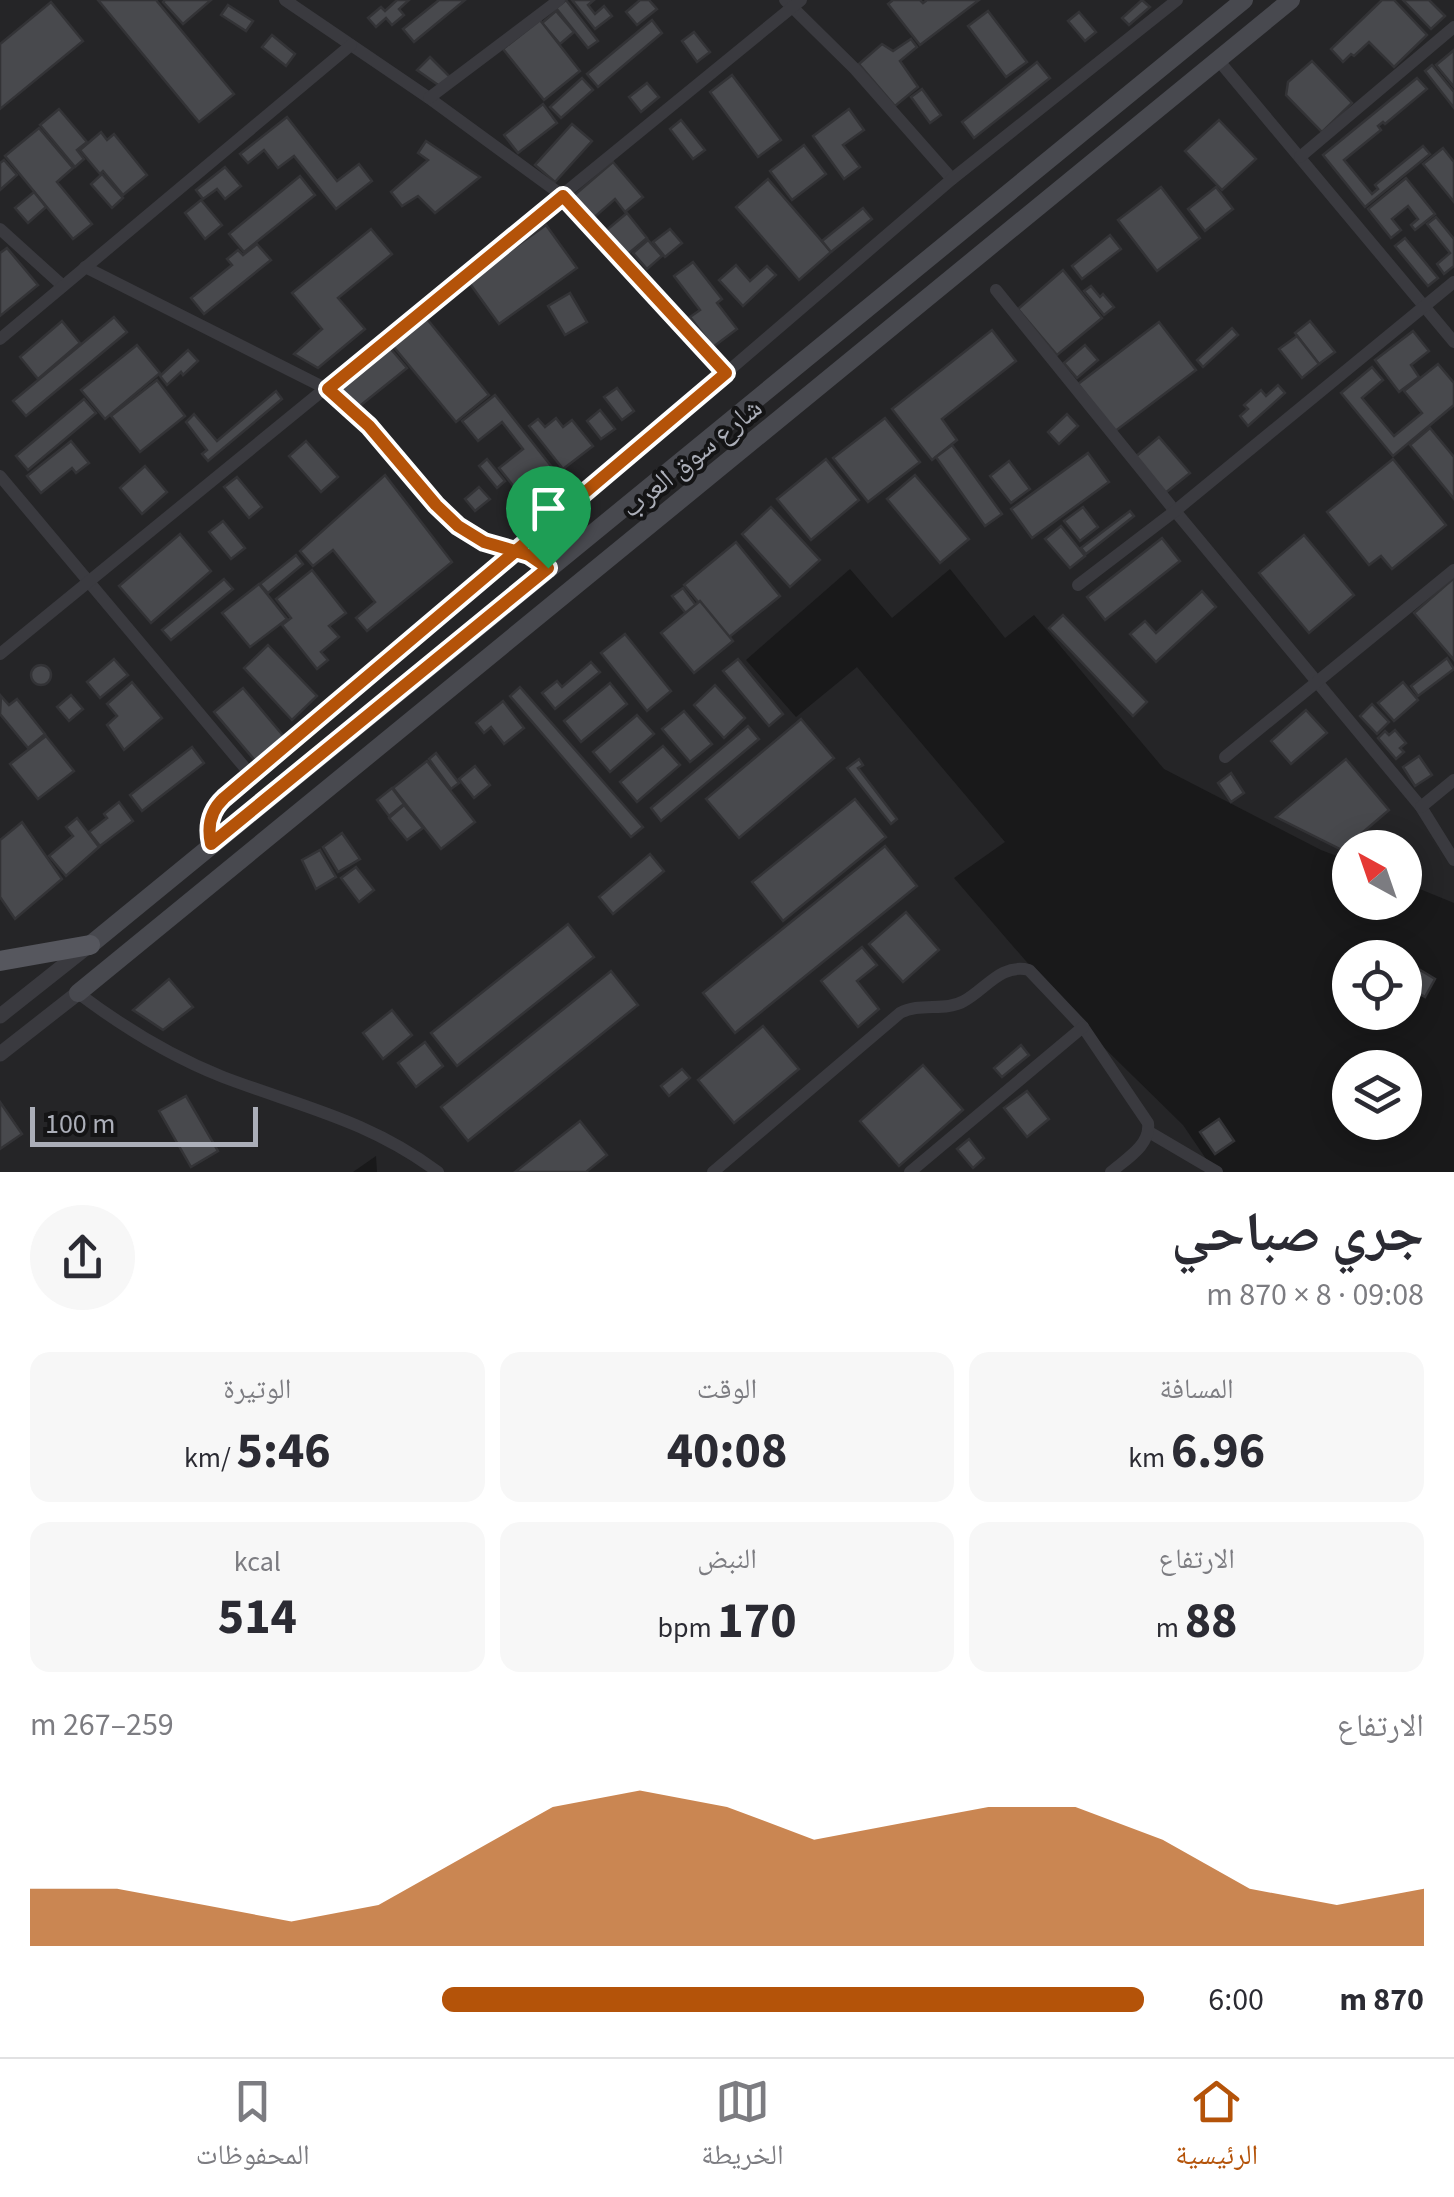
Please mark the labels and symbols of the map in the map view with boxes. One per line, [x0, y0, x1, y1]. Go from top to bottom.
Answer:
street label: شارع سوق العرب [613, 388, 771, 527]
pin [506, 466, 591, 569]
north arrow [1332, 830, 1422, 920]
scale bar [30, 1102, 258, 1146]

